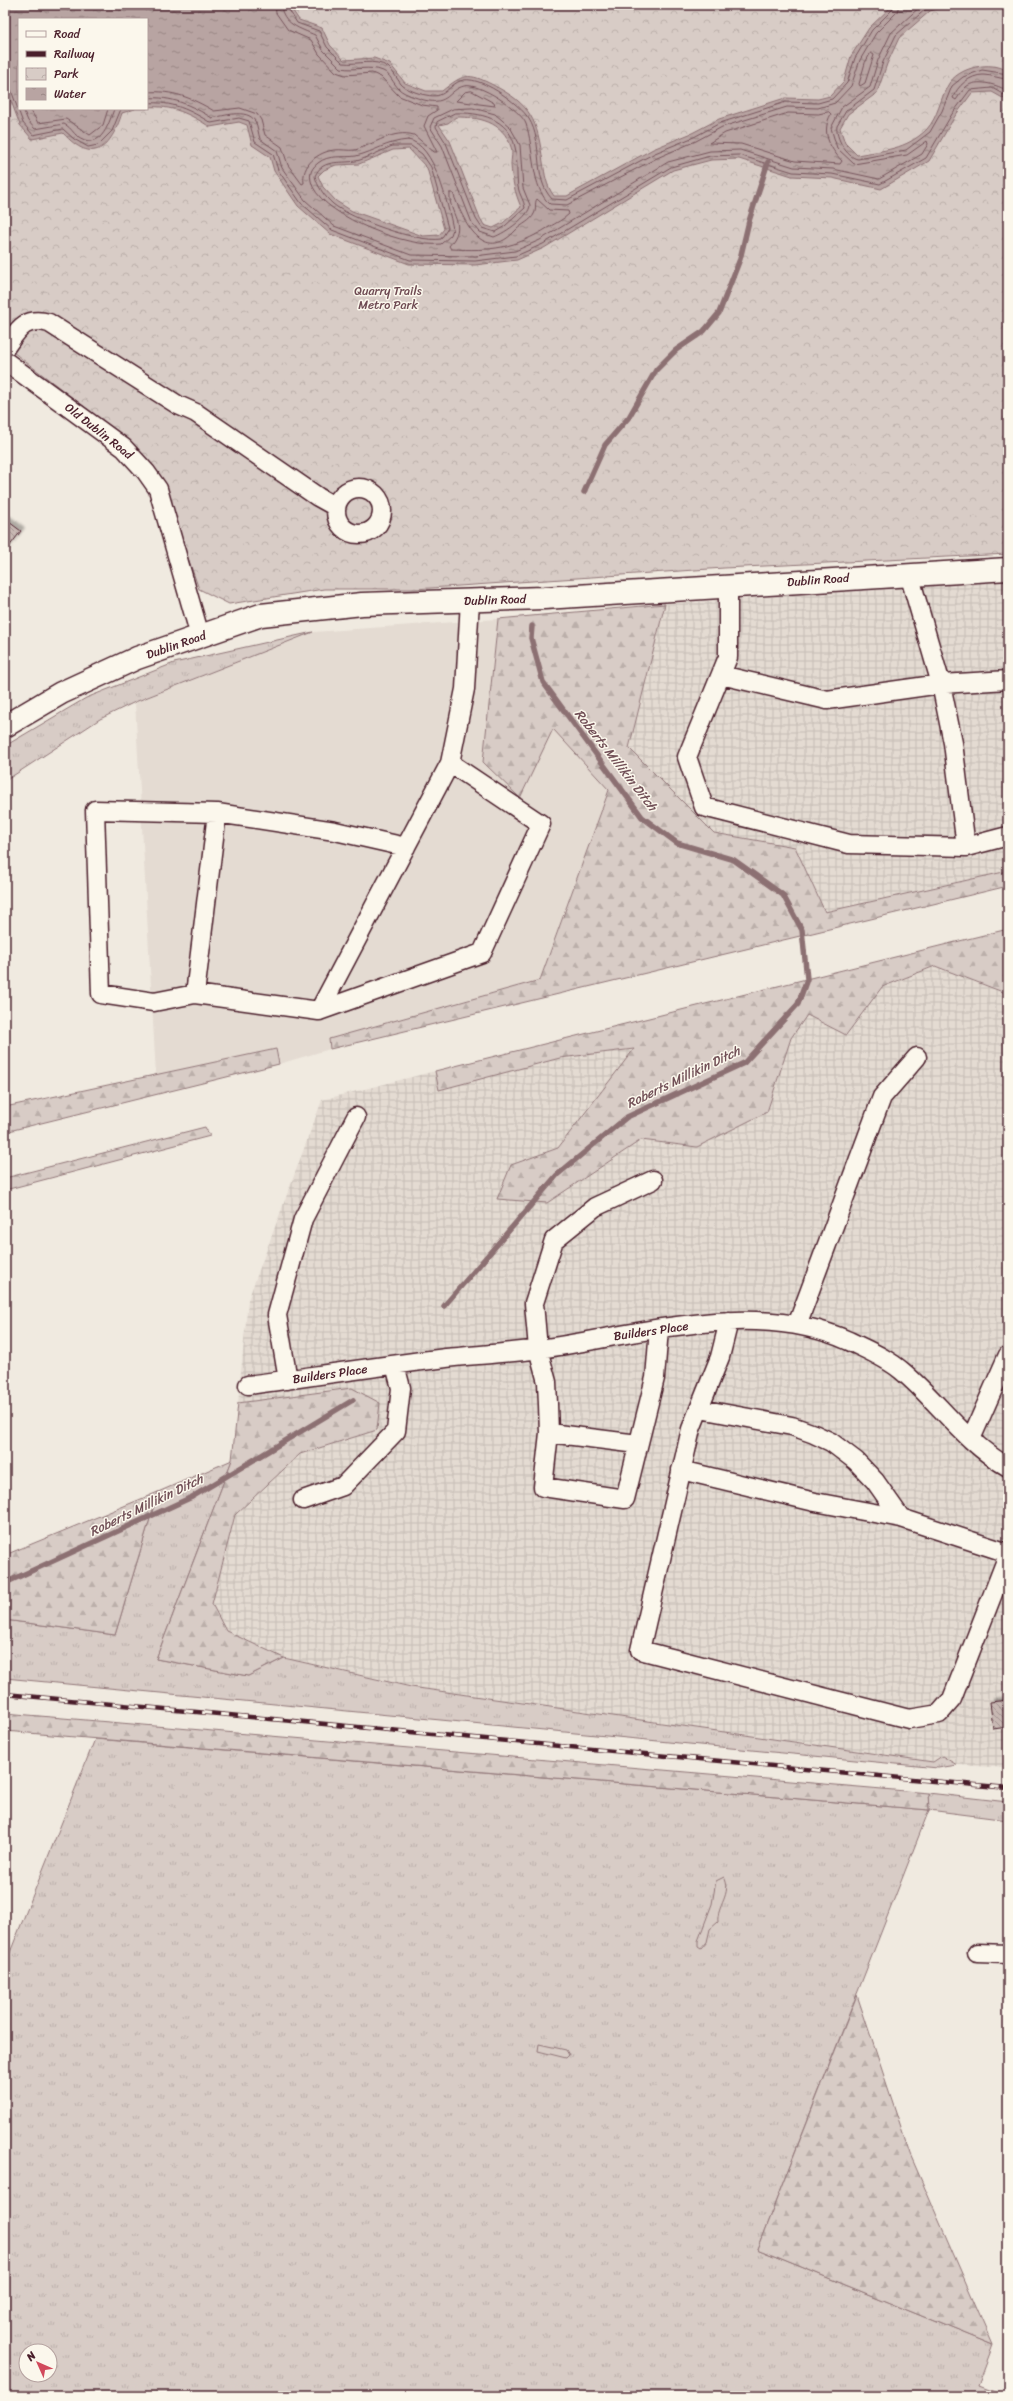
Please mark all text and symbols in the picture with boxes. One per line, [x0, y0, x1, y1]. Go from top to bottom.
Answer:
legend [18, 18, 148, 110]
text: Road [54, 23, 81, 45]
text: Railway [54, 43, 95, 65]
text: Park [54, 63, 79, 85]
text: Water [54, 83, 87, 105]
park label: Quarry Trails Metro Park [354, 280, 422, 316]
street label: Old Dublin Road [60, 397, 139, 465]
street label: Dublin Road [786, 567, 851, 593]
street label: Dublin Road [464, 588, 528, 612]
street label: Dublin Road [143, 624, 211, 666]
water label: Roberts Millikin Ditch [569, 704, 664, 817]
water label: Roberts Millikin Ditch [622, 1039, 745, 1115]
street label: Builders Place [612, 1315, 690, 1347]
street label: Builders Place [291, 1358, 369, 1390]
water label: Roberts Millikin Ditch [85, 1467, 208, 1543]
north arrow [18, 2343, 58, 2383]
text: N [21, 2347, 41, 2366]

